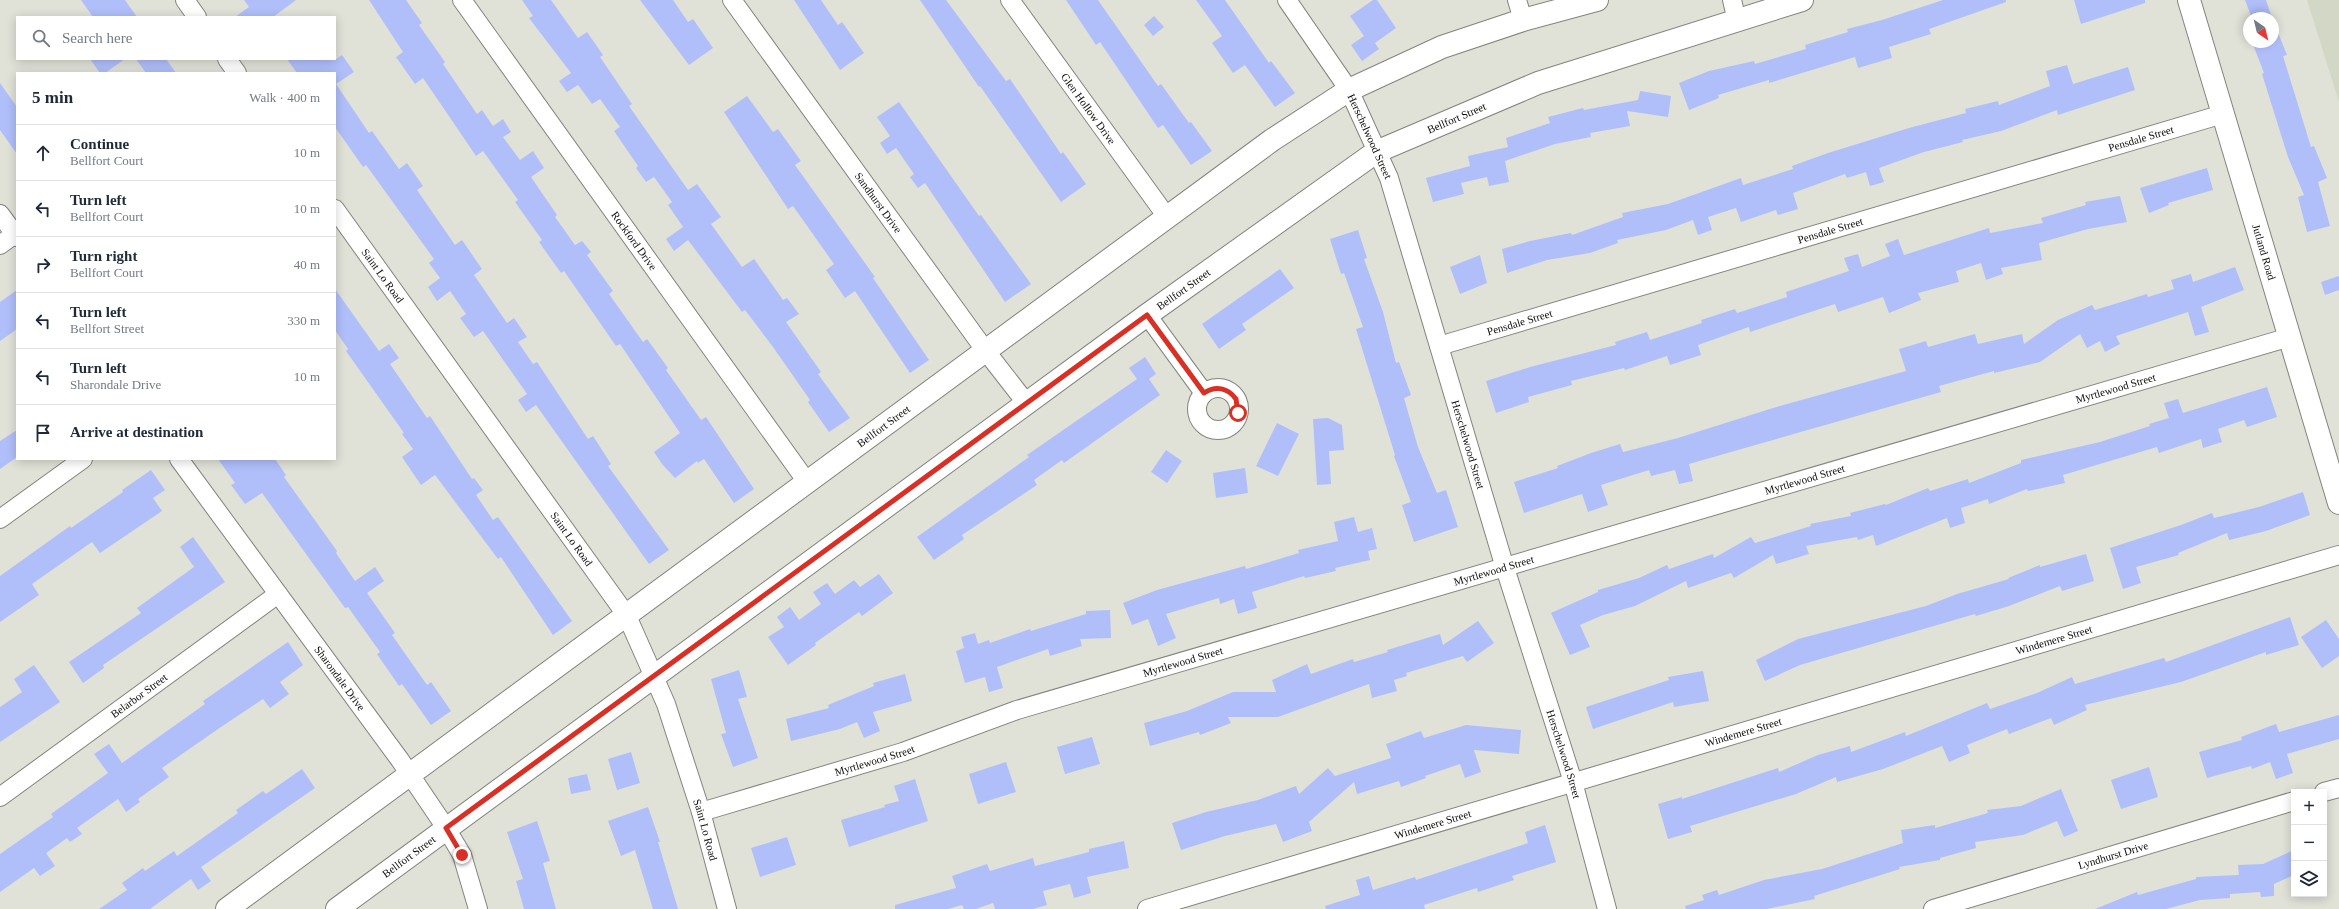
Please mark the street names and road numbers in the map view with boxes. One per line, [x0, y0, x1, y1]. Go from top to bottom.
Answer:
street label: Glen Hollow Drive [1059, 71, 1118, 147]
street label: Herschelwood Street [1345, 92, 1394, 181]
street label: Bellfort Street [1425, 100, 1488, 136]
street label: Pensdale Street [2107, 123, 2175, 154]
street label: Sandhurst Drive [853, 170, 904, 235]
street label: Rockford Drive [609, 209, 659, 272]
street label: Pensdale Street [1796, 215, 1864, 246]
street label: Jutland Road [2250, 223, 2278, 282]
street label: Saint Lo Road [359, 246, 407, 305]
street label: Bellfort Street [1154, 266, 1212, 312]
street label: Pensdale Street [1485, 307, 1554, 338]
street label: Myrtlewood Street [2074, 371, 2157, 406]
street label: Herschelwood Street [1449, 399, 1487, 490]
street label: Bellfort Street [855, 403, 912, 449]
street label: Myrtlewood Street [1763, 462, 1846, 497]
street label: Saint Lo Road [548, 510, 595, 569]
street label: Myrtlewood Street [1452, 553, 1535, 588]
street label: Windemere Street [2014, 623, 2094, 657]
street label: Sharondale Drive [312, 644, 368, 713]
street label: Myrtlewood Street [1141, 644, 1224, 679]
street label: Belarbor Street [108, 671, 169, 720]
street label: Herschelwood Street [1544, 708, 1583, 800]
street label: Windemere Street [1704, 715, 1783, 749]
street label: Myrtlewood Street [833, 742, 916, 778]
street label: Saint Lo Road [691, 797, 720, 862]
street label: Windemere Street [1393, 807, 1472, 841]
street label: Bellfort Street [380, 833, 438, 880]
street label: Lyndhurst Drive [2077, 839, 2150, 871]

